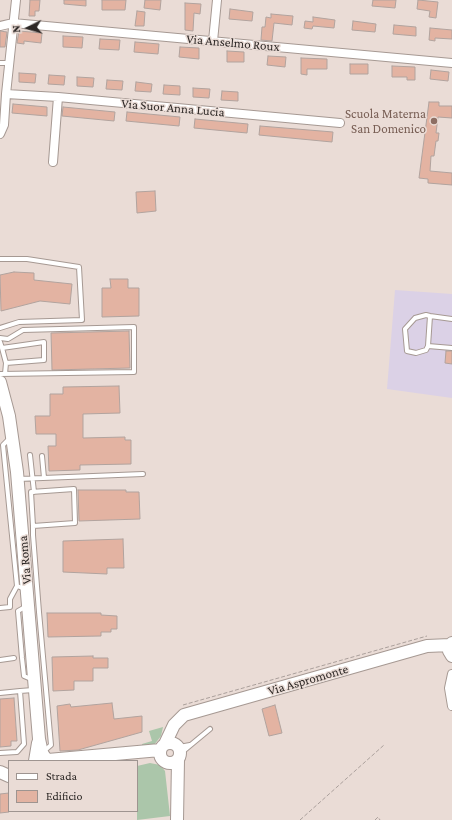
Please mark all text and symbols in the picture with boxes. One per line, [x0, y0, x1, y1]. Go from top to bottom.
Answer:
north arrow [8, 8, 48, 48]
text: N [10, 25, 22, 33]
street label: Via Anselmo Roux [186, 31, 280, 55]
street label: Via Suor Anna Lucia [121, 96, 225, 120]
place label: Scuola Materna San Domenico [345, 106, 426, 137]
marker: Scuola Materna San Domenico [429, 116, 439, 126]
street label: Via Roma [15, 535, 35, 585]
street label: Via Aspromonte [266, 661, 350, 699]
legend [8, 760, 138, 812]
text: Strada [46, 769, 77, 783]
text: Edificio [46, 789, 82, 803]

